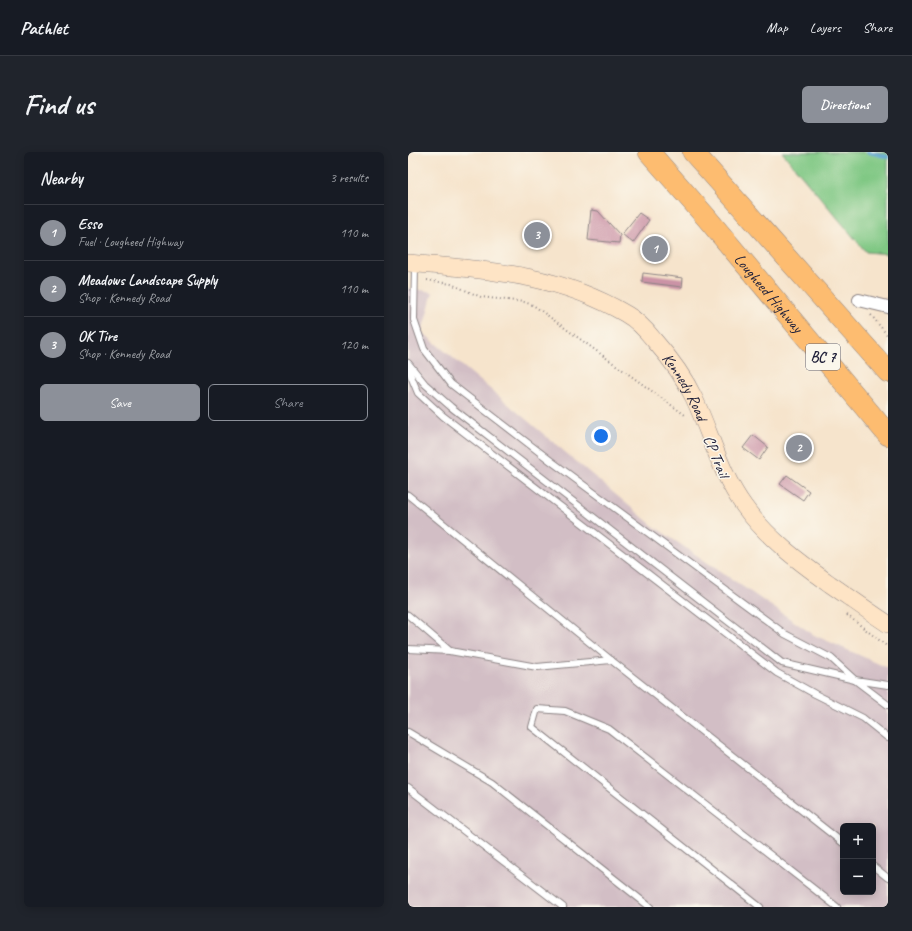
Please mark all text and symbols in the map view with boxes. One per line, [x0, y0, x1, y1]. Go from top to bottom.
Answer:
text: Pathlet [20, 16, 68, 40]
text: Map [766, 19, 788, 36]
text: Layers [810, 19, 841, 36]
text: Share [863, 19, 892, 36]
button: Directions [802, 86, 888, 123]
text: Find us [24, 87, 94, 122]
text: Nearby [40, 168, 83, 189]
text: 3 results [330, 170, 368, 186]
text: Esso [78, 215, 102, 234]
pin: 3 [524, 220, 550, 250]
text: 1 [50, 225, 56, 241]
text: 110 m [340, 225, 368, 241]
text: Fuel · Lougheed Highway [78, 234, 183, 250]
pin: 1 [642, 234, 668, 264]
street label: Lougheed Highway [730, 250, 808, 338]
text: Meadows Landscape Supply [78, 271, 217, 290]
text: 2 [50, 281, 56, 297]
text: 110 m [340, 281, 368, 297]
text: Shop · Kennedy Road [78, 290, 170, 306]
text: OK Tire [78, 327, 117, 346]
text: 3 [50, 337, 56, 353]
text: 120 m [340, 337, 368, 353]
road number: BC 7 [806, 344, 840, 370]
text: Shop · Kennedy Road [78, 346, 170, 362]
street label: Kennedy Road [657, 349, 713, 426]
button: Save [40, 384, 200, 421]
button: Share [208, 384, 368, 421]
your location [591, 426, 611, 446]
street label: CP Trail [699, 432, 735, 483]
pin: 2 [786, 433, 812, 463]
map controls [840, 823, 876, 895]
button: + [840, 823, 876, 859]
button: − [840, 859, 876, 895]

